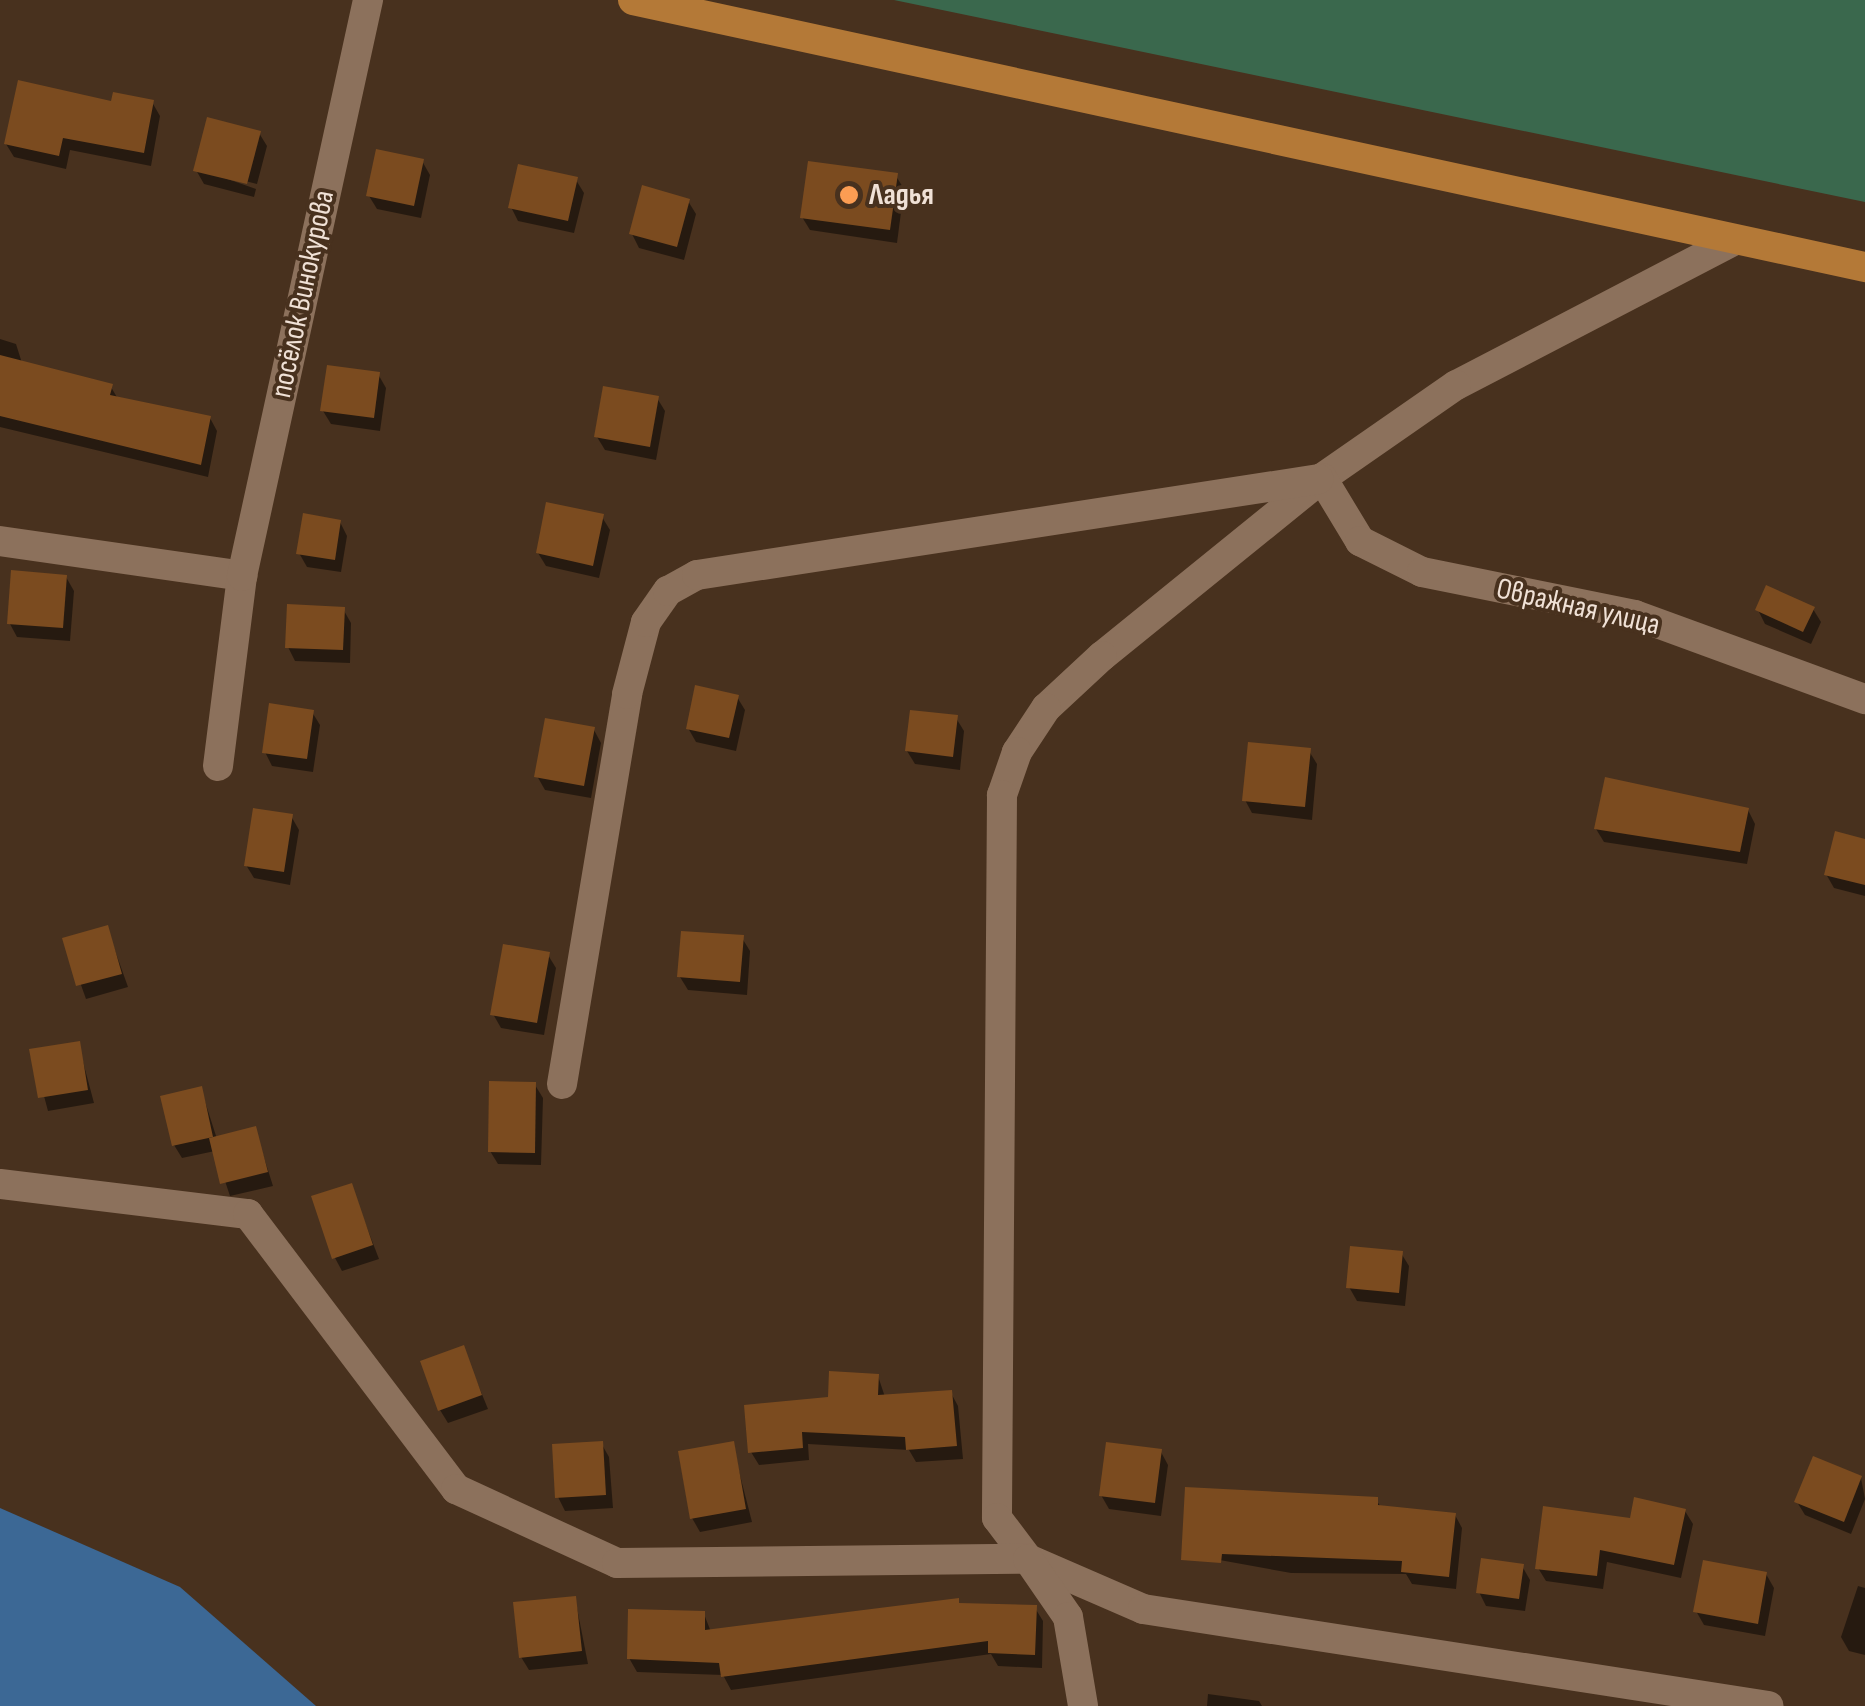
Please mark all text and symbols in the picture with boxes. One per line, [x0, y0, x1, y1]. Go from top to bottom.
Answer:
place label: Ладья [869, 177, 934, 213]
marker: Ладья [838, 184, 860, 206]
street label: посёлок Винокурова [263, 187, 343, 401]
street label: Овражная улица [1493, 571, 1663, 643]

